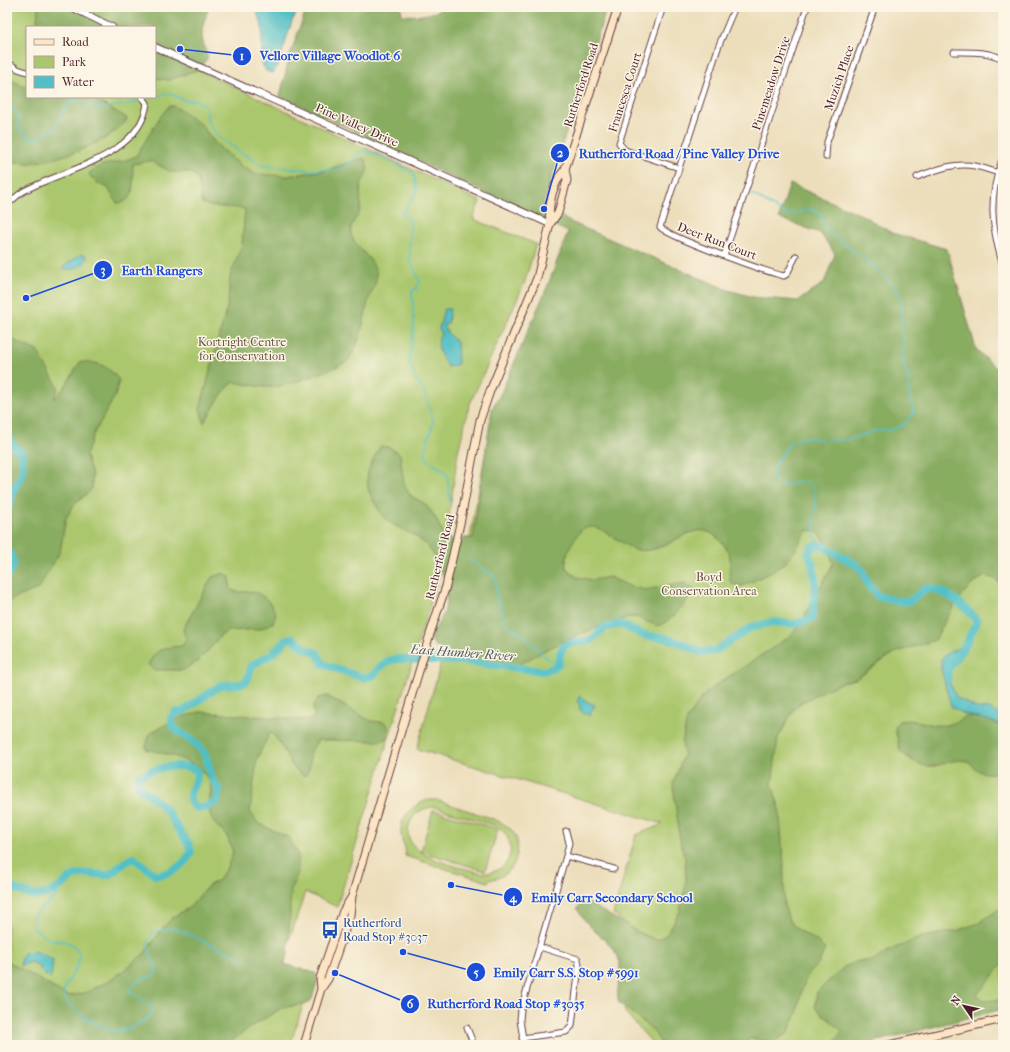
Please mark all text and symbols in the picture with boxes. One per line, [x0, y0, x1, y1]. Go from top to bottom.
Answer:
legend [26, 26, 156, 98]
street label: Pinemeadow Drive [749, 34, 793, 132]
text: Road [62, 35, 89, 49]
street label: Rutherford Road [561, 41, 601, 129]
callout: Vellore Village Woodlot 6 [232, 43, 408, 68]
street label: Muzich Place [821, 43, 857, 113]
text: Vellore Village Woodlot 6 [259, 48, 401, 64]
text: 1 [240, 49, 244, 63]
street label: Francesca Court [605, 50, 645, 134]
text: Park [62, 55, 87, 69]
text: Water [61, 75, 95, 89]
street label: Pine Valley Drive [313, 100, 401, 150]
callout: Rutherford Road / Pine Valley Drive [550, 140, 787, 165]
text: 2 [557, 146, 564, 160]
text: Rutherford Road / Pine Valley Drive [579, 146, 780, 162]
street label: Deer Run Court [675, 219, 759, 263]
callout: Earth Rangers [93, 258, 210, 283]
text: 3 [101, 263, 106, 278]
text: Earth Rangers [121, 263, 203, 279]
park label: Kortright Centre for Conservation [198, 335, 286, 363]
street label: Rutherford Road [423, 512, 458, 601]
park label: Boyd Conservation Area [661, 570, 757, 598]
water label: East Humber River [409, 641, 517, 664]
callout: Emily Carr Secondary School [503, 885, 701, 910]
text: Emily Carr Secondary School [531, 890, 693, 906]
text: 4 [508, 891, 517, 906]
place label: Rutherford Road Stop #3037 [343, 916, 428, 944]
bus stop icon: Rutherford Road Stop #3037 [320, 920, 340, 940]
callout: Emily Carr S.S. Stop #5991 [466, 960, 647, 985]
text: Emily Carr S.S. Stop #5991 [493, 965, 639, 981]
text: 5 [473, 966, 479, 980]
north arrow [944, 986, 984, 1026]
callout: Rutherford Road Stop #3035 [400, 991, 593, 1016]
text: N [948, 993, 964, 1008]
text: Rutherford Road Stop #3035 [427, 996, 585, 1012]
text: 6 [407, 997, 414, 1011]

